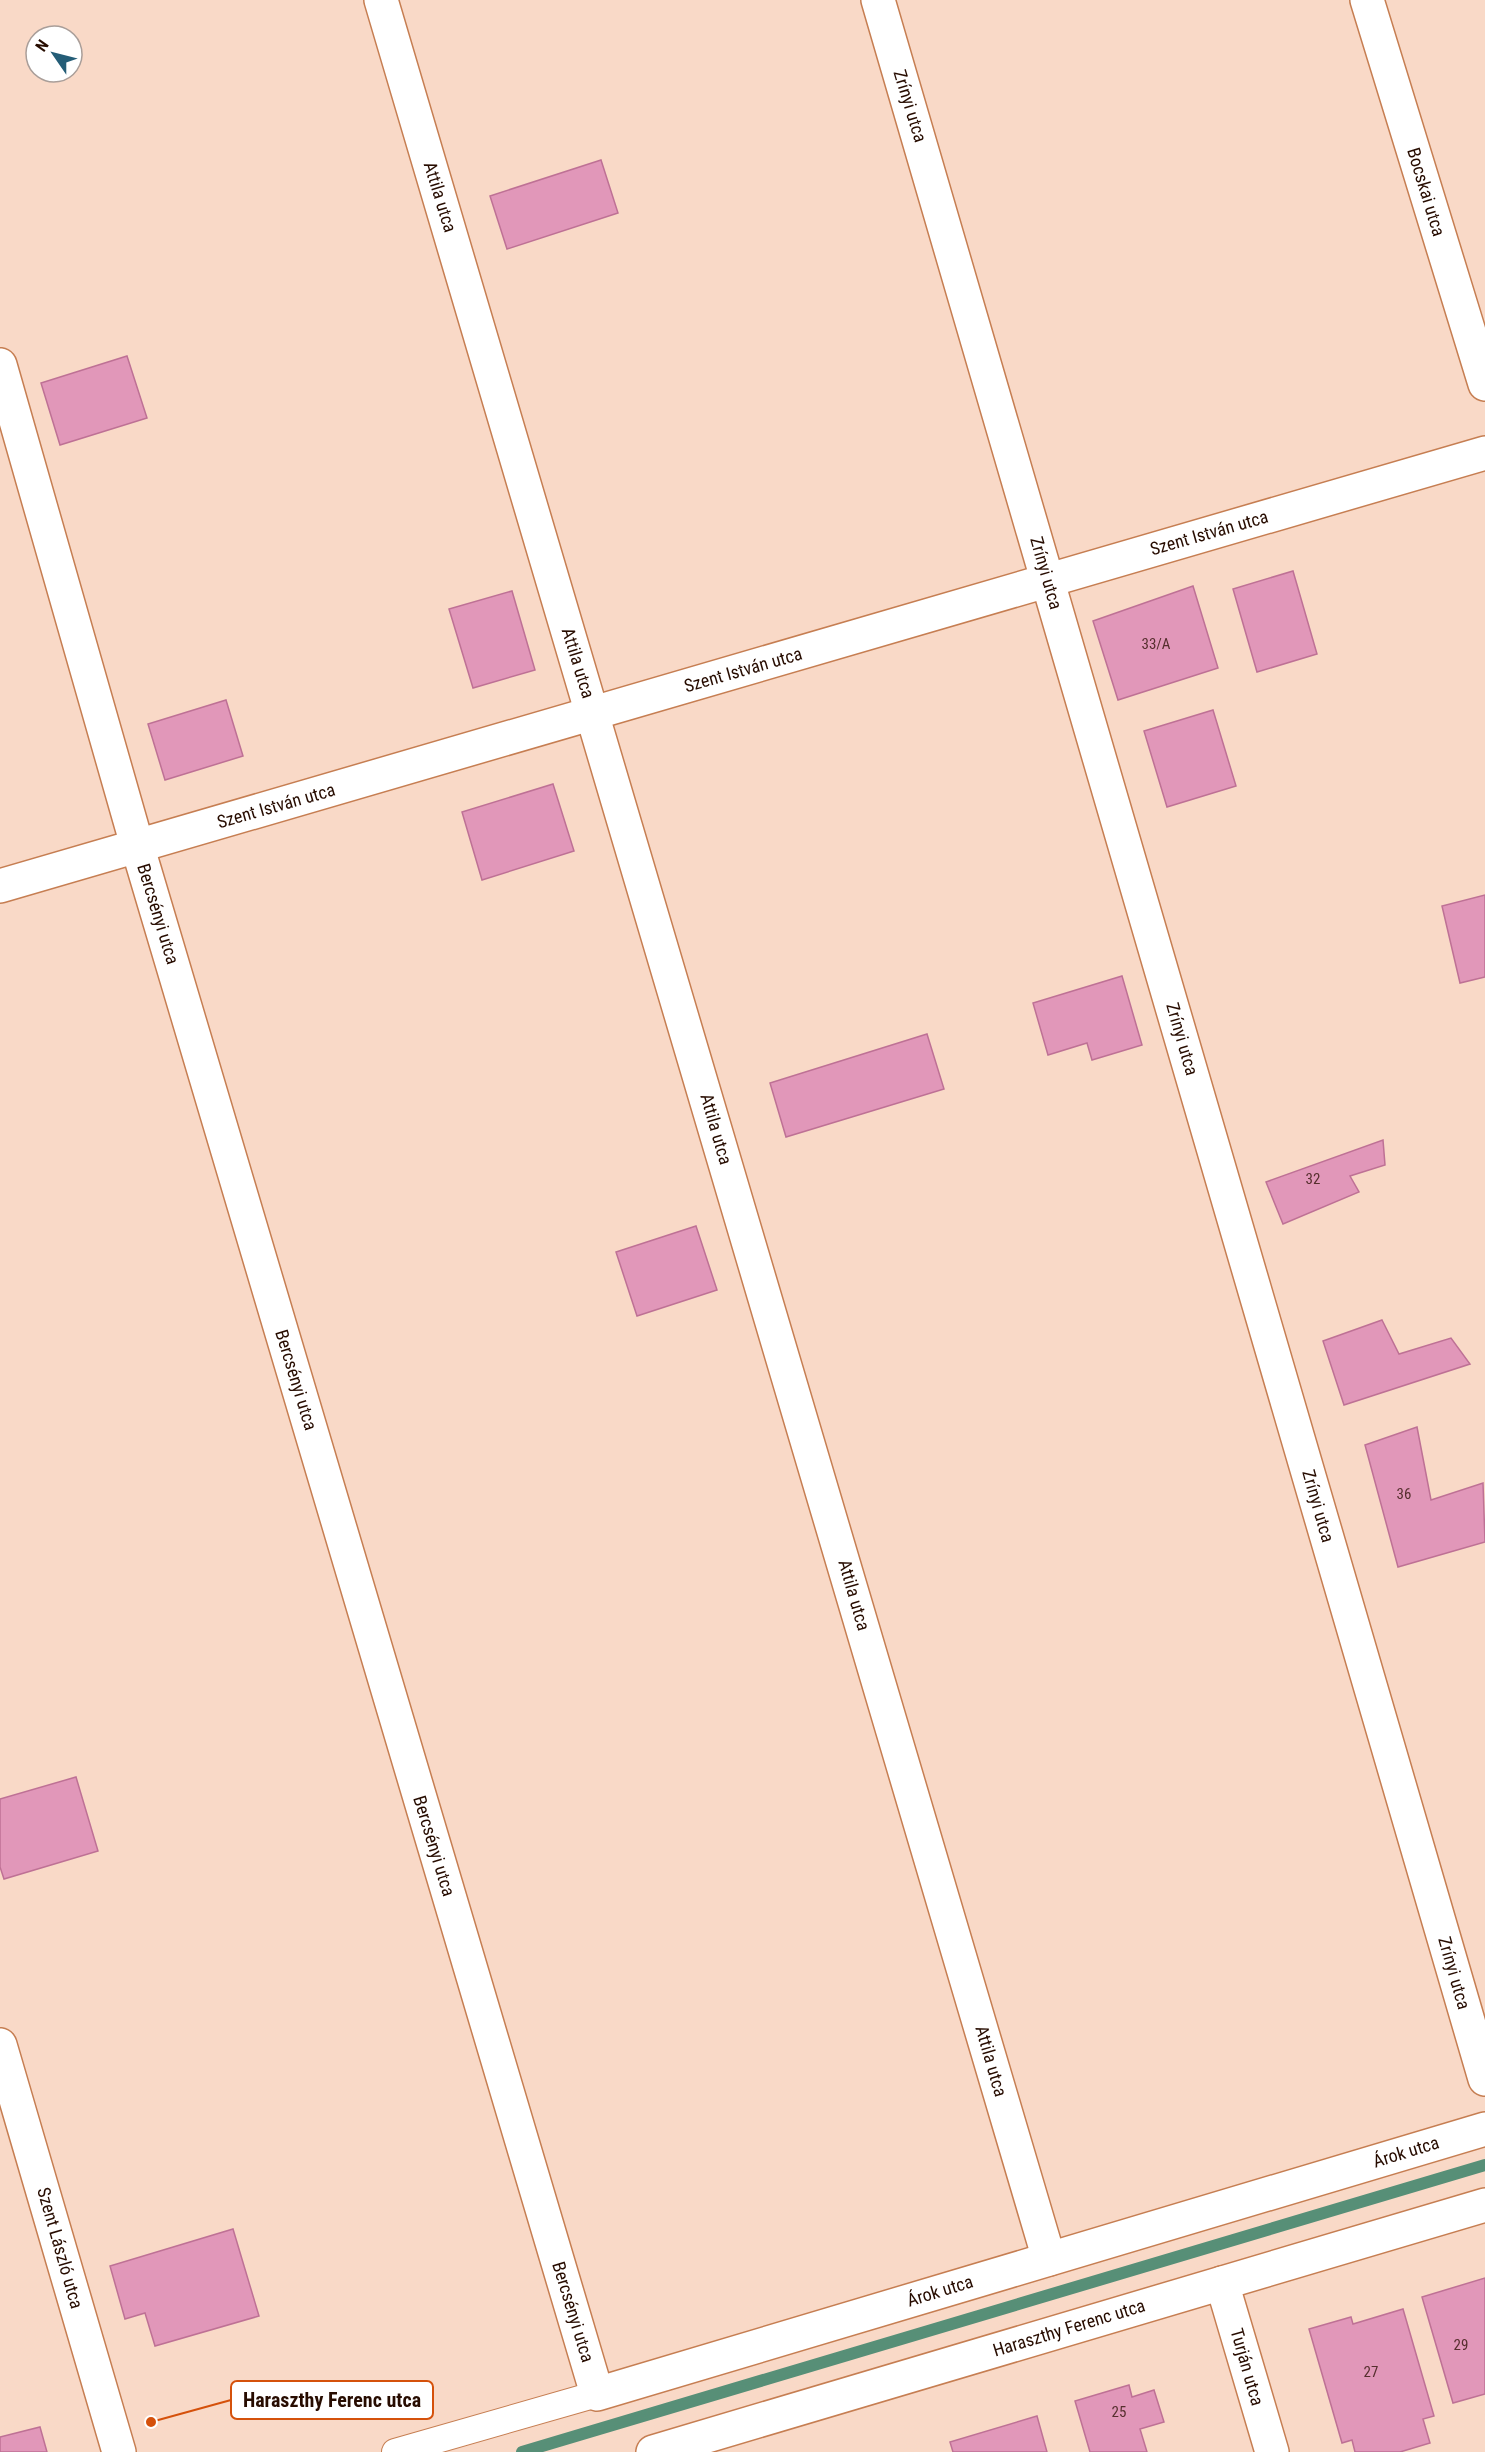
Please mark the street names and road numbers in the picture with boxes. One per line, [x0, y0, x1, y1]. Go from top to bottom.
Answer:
street label: Zrínyi utca [890, 67, 931, 145]
street label: Bocskai utca [1403, 145, 1450, 239]
street label: Attila utca [420, 159, 461, 235]
street label: Szent István utca [1147, 506, 1270, 559]
street label: Zrínyi utca [1026, 534, 1067, 612]
street label: Attila utca [558, 625, 599, 701]
street label: Szent István utca [681, 643, 804, 696]
street label: Szent István utca [214, 779, 337, 832]
street label: Bercsényi utca [133, 861, 184, 967]
street label: Zrínyi utca [1162, 1000, 1203, 1078]
street label: Attila utca [696, 1091, 737, 1167]
street label: Bercsényi utca [271, 1327, 322, 1433]
street label: Zrínyi utca [1298, 1467, 1339, 1545]
street label: Attila utca [834, 1557, 875, 1633]
street label: Bercsényi utca [409, 1793, 460, 1899]
street label: Zrínyi utca [1434, 1934, 1475, 2012]
street label: Attila utca [971, 2023, 1012, 2099]
street label: Árok utca [1370, 2132, 1441, 2171]
street label: Szent László utca [33, 2185, 88, 2311]
street label: Bercsényi utca [548, 2259, 599, 2365]
street label: Árok utca [904, 2271, 975, 2310]
street label: Haraszthy Ferenc utca [990, 2294, 1148, 2361]
street label: Turján utca [1226, 2326, 1268, 2408]

